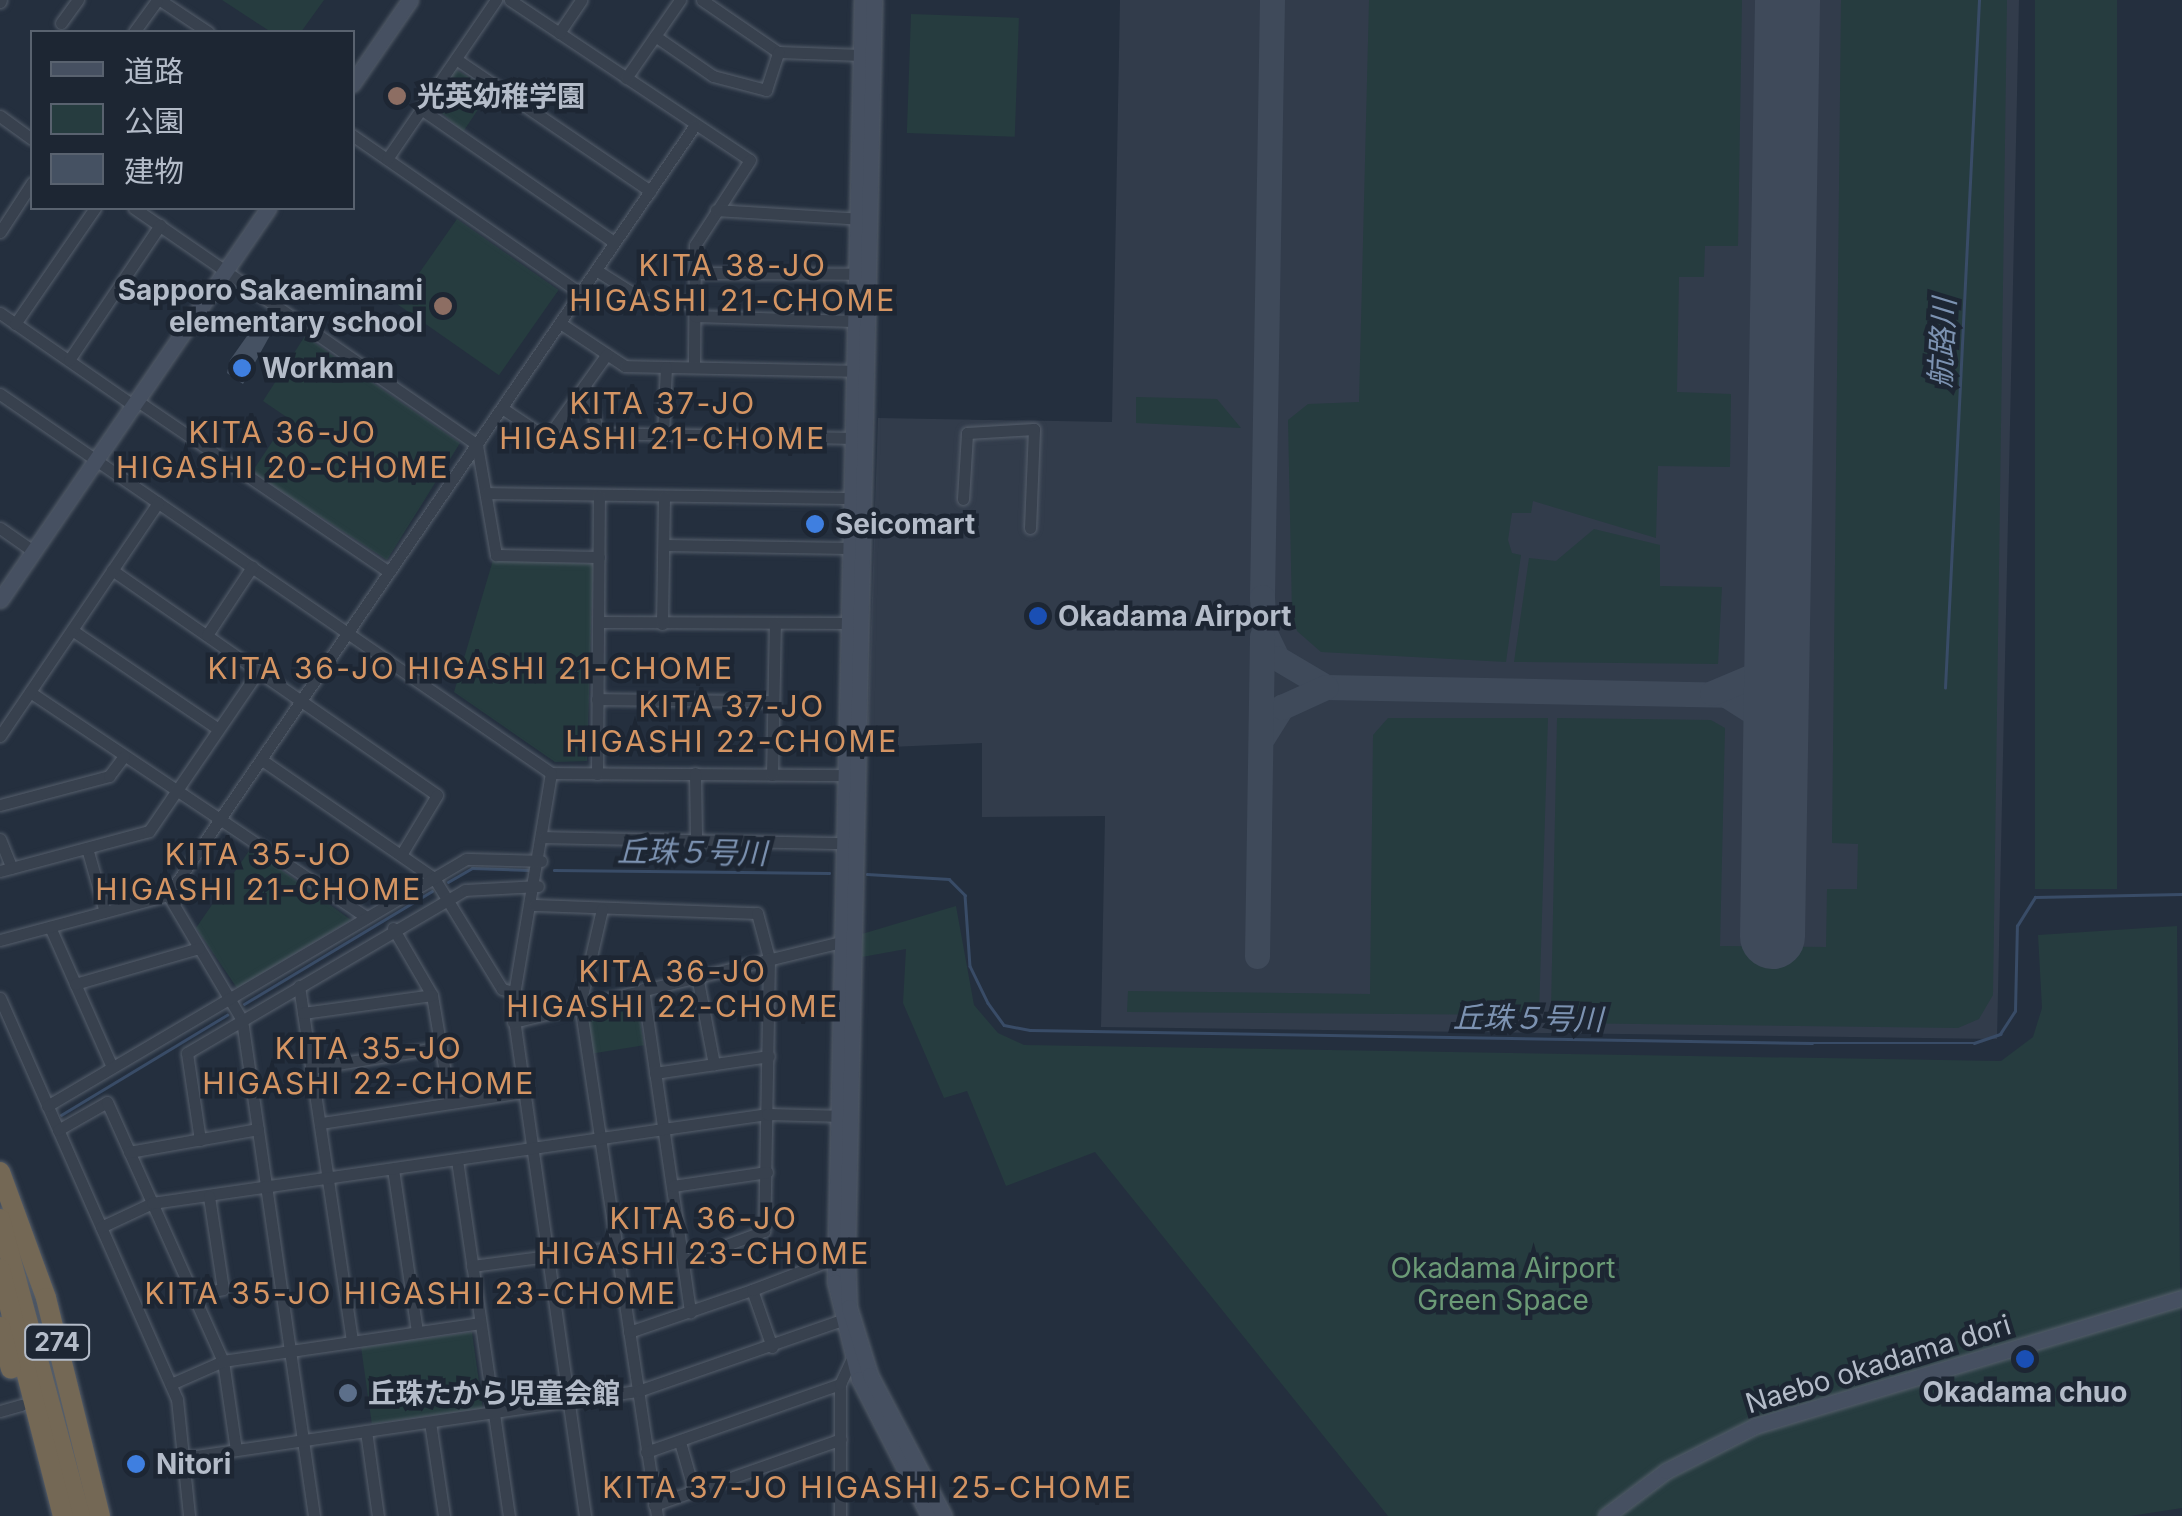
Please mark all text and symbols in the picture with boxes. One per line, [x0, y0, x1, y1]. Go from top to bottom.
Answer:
legend [30, 30, 355, 210]
text: 道路 [124, 53, 184, 89]
place label: 光英幼稚学園 [417, 79, 585, 113]
marker: 光英幼稚学園 [386, 85, 408, 107]
text: 公園 [124, 103, 184, 139]
text: 建物 [124, 153, 184, 189]
district label: KITA 38-JO HIGASHI 21-CHOME [569, 247, 897, 318]
place label: Sapporo Sakaeminami elementary school [118, 273, 423, 339]
marker: Sapporo Sakaeminami elementary school [432, 295, 454, 317]
water label: 航路川 [1922, 297, 1962, 389]
place label: Workman [262, 351, 394, 385]
marker: Workman [231, 357, 253, 379]
district label: KITA 37-JO HIGASHI 21-CHOME [499, 385, 827, 456]
district label: KITA 36-JO HIGASHI 20-CHOME [116, 414, 450, 484]
place label: Seicomart [835, 507, 975, 541]
marker: Seicomart [804, 513, 826, 535]
place label: Okadama Airport [1058, 599, 1292, 633]
marker: Okadama Airport [1027, 605, 1049, 627]
district label: KITA 36-JO HIGASHI 21-CHOME [207, 650, 735, 686]
district label: KITA 37-JO HIGASHI 22-CHOME [565, 688, 899, 758]
water label: 丘珠５号川 [617, 833, 767, 871]
district label: KITA 35-JO HIGASHI 21-CHOME [95, 836, 423, 906]
district label: KITA 36-JO HIGASHI 22-CHOME [506, 953, 840, 1024]
water label: 丘珠５号川 [1453, 999, 1603, 1037]
district label: KITA 35-JO HIGASHI 22-CHOME [202, 1030, 536, 1100]
district label: KITA 36-JO HIGASHI 23-CHOME [537, 1200, 871, 1270]
park label: Okadama Airport Green Space [1391, 1251, 1615, 1317]
district label: KITA 35-JO HIGASHI 23-CHOME [144, 1275, 678, 1311]
street label: Naebo okadama dori [1741, 1308, 2015, 1420]
road number: 274 [22, 1322, 92, 1362]
marker: Okadama chuo [2014, 1348, 2036, 1370]
place label: Okadama chuo [1923, 1375, 2127, 1409]
place label: 丘珠たから児童会館 [368, 1376, 620, 1410]
marker: 丘珠たから児童会館 [337, 1382, 359, 1404]
place label: Nitori [156, 1447, 231, 1481]
marker: Nitori [125, 1453, 147, 1475]
district label: KITA 37-JO HIGASHI 25-CHOME [602, 1469, 1134, 1505]

